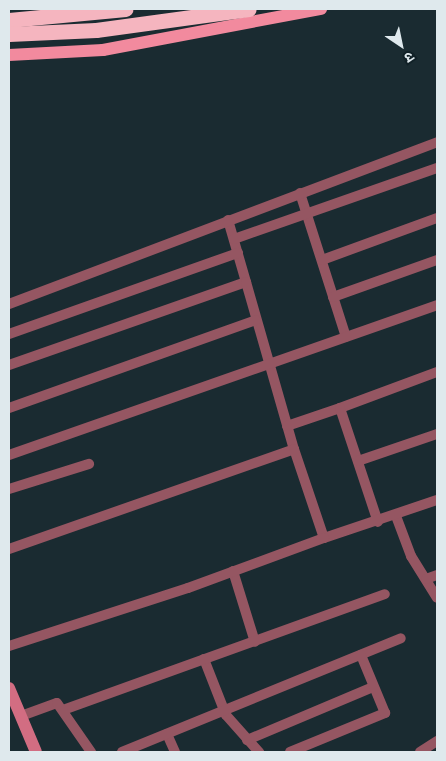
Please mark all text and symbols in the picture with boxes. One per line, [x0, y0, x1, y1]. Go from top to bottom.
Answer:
north arrow [376, 20, 426, 70]
text: उ [400, 47, 418, 68]

